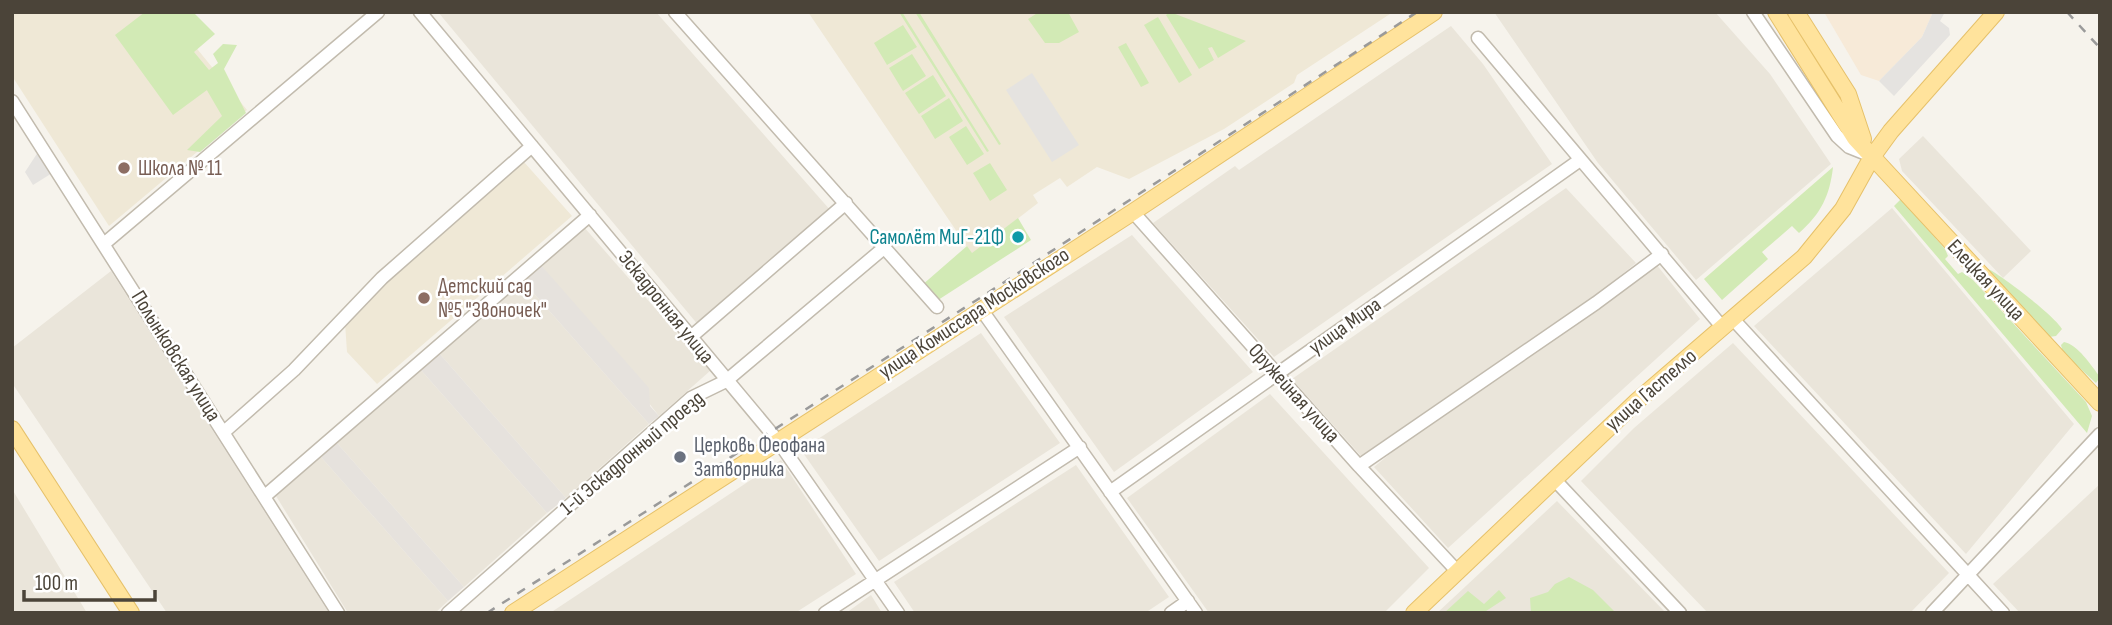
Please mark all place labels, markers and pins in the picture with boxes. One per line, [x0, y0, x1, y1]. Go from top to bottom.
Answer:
place label: Школа № 11 [138, 156, 222, 181]
marker: Школа № 11 [116, 160, 132, 176]
place label: Самолёт МиГ-21Ф [869, 225, 1004, 250]
marker: Самолёт МиГ-21Ф [1010, 229, 1026, 245]
place label: Детский сад №5 "Звоночек" [438, 274, 547, 323]
marker: Детский сад №5 "Звоночек" [416, 290, 432, 306]
place label: Церковь Феофана Затворника [694, 433, 825, 482]
marker: Церковь Феофана Затворника [672, 449, 688, 465]

